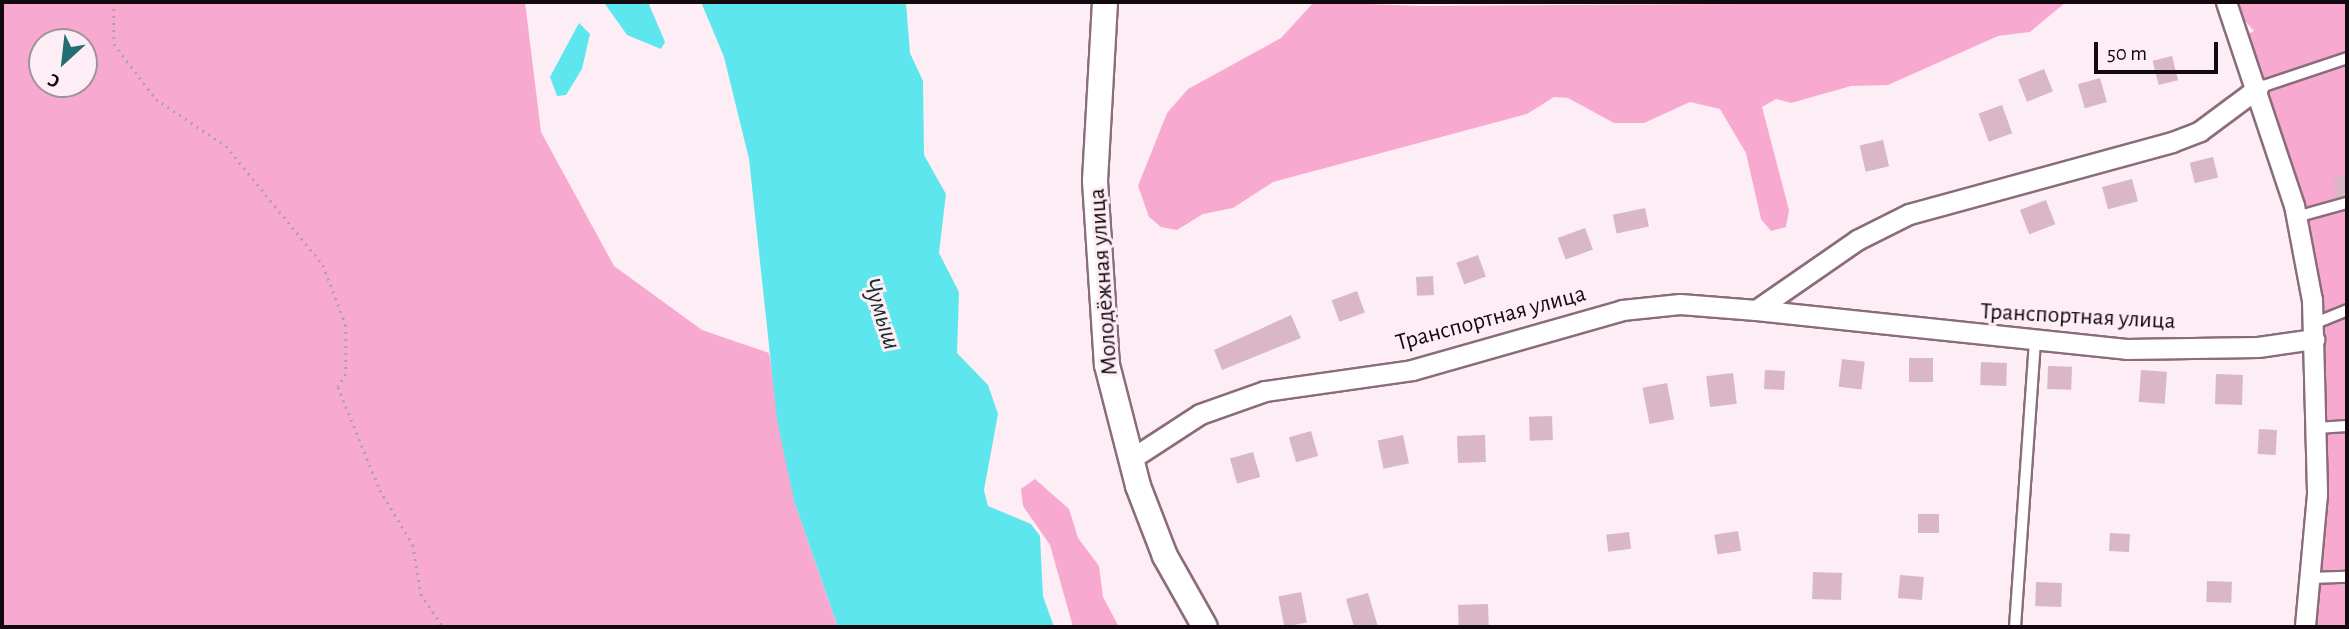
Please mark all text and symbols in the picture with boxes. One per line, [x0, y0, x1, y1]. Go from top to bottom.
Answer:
north arrow [28, 28, 98, 98]
scale bar [2097, 28, 2221, 72]
text: 50 m [2107, 43, 2147, 64]
text: С [45, 70, 63, 91]
street label: Молодёжная улица [1083, 187, 1125, 377]
water label: Чумыш [855, 274, 907, 354]
street label: Транспортная улица [1393, 280, 1589, 358]
street label: Транспортная улица [1980, 298, 2176, 336]

